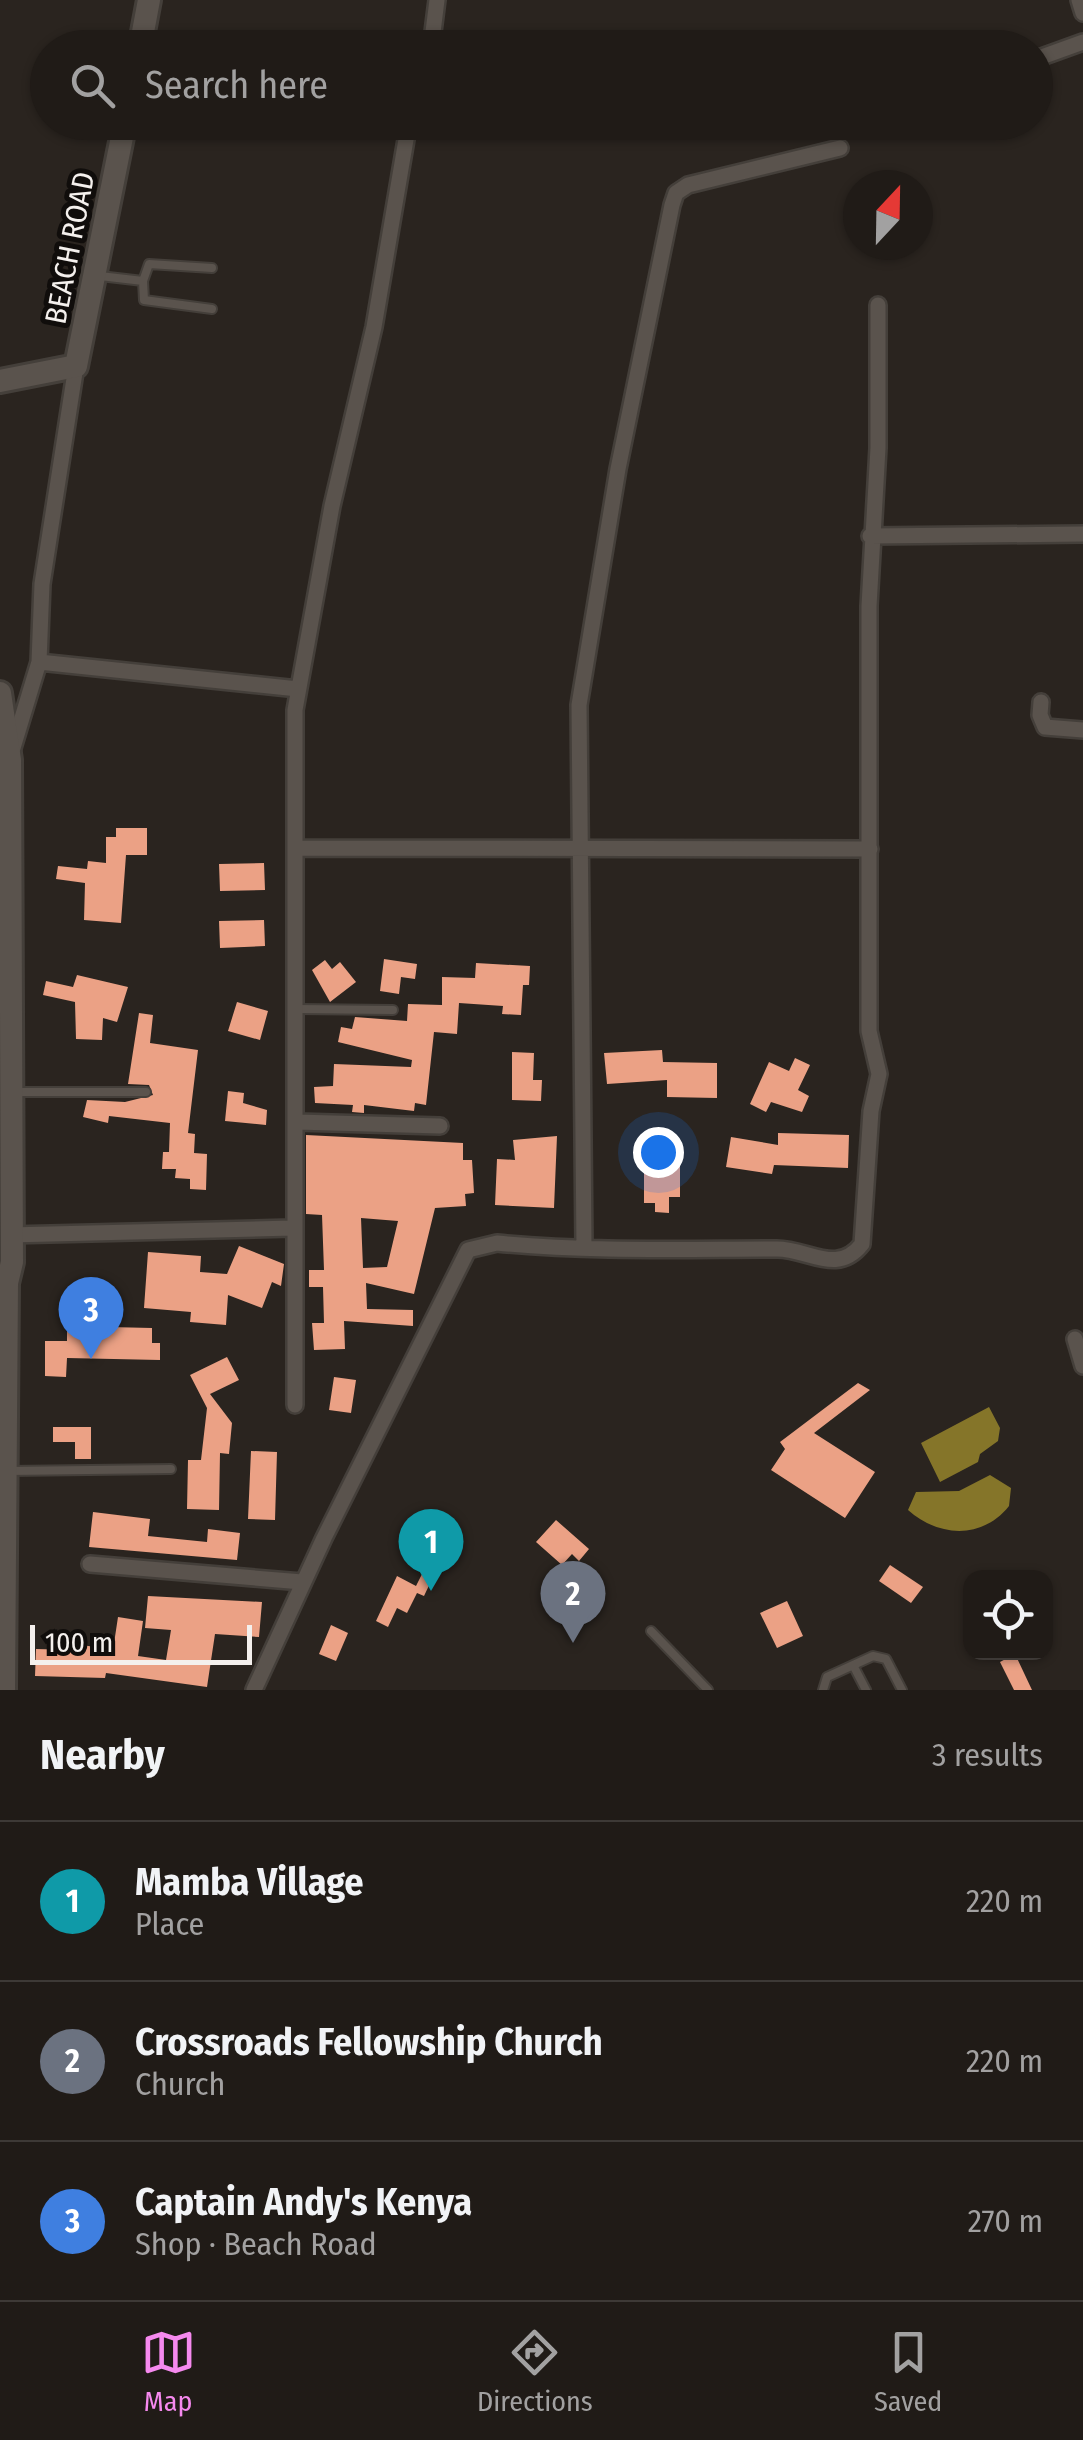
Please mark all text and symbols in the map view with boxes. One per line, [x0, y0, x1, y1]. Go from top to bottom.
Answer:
search box [30, 30, 1053, 140]
icon: search [65, 58, 120, 113]
text: Search here [145, 62, 328, 108]
street label: BEACH ROAD [38, 169, 102, 327]
north arrow [843, 170, 933, 260]
your location [633, 1127, 684, 1178]
pin: 3 [58, 1276, 124, 1359]
pin: 1 [398, 1508, 464, 1591]
pin: 2 [540, 1560, 606, 1643]
map controls [963, 1570, 1053, 1660]
button: locate [963, 1570, 1053, 1660]
scale bar [30, 1620, 252, 1664]
text: 100 m [45, 1626, 113, 1659]
text: Nearby [40, 1730, 165, 1780]
text: 3 results [932, 1736, 1043, 1774]
text: Mamba Village [135, 1859, 364, 1905]
text: 1 [66, 1882, 79, 1920]
text: 220 m [966, 1882, 1043, 1920]
text: Place [135, 1905, 204, 1943]
text: Crossroads Fellowship Church [135, 2019, 603, 2065]
text: 2 [65, 2042, 80, 2080]
text: 220 m [966, 2042, 1043, 2080]
text: Church [135, 2065, 225, 2103]
text: Captain Andy's Kenya [135, 2179, 472, 2225]
text: 3 [65, 2202, 80, 2240]
text: 270 m [968, 2202, 1043, 2240]
text: Shop · Beach Road [135, 2225, 377, 2263]
tab: Map [141, 2325, 196, 2418]
tab: Directions [477, 2325, 593, 2418]
tab: Saved [874, 2325, 942, 2418]

